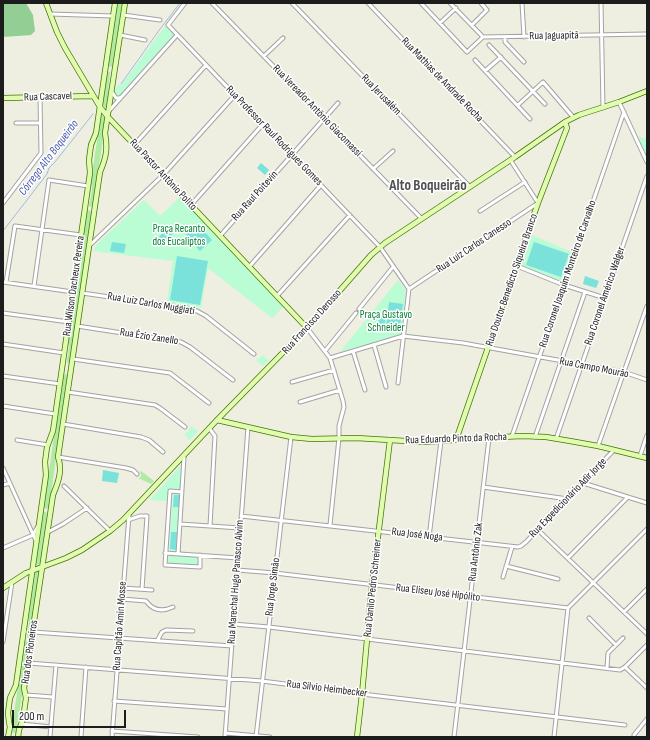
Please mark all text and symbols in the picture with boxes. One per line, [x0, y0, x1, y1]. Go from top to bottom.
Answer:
street label: Rua Jaguapitã [529, 29, 579, 43]
street label: Rua Mathias de Andrade Rocha [398, 35, 486, 125]
street label: Rua Vereador Antônio Giacomassi [270, 62, 364, 160]
street label: Rua Jerusalém [358, 72, 404, 118]
street label: Rua Professor Raul Rodrigues Gomes [223, 83, 325, 189]
street label: Rua Cascavel [24, 90, 72, 104]
water label: Córrego Alto Boqueirão [16, 117, 82, 199]
street label: Rua Pastor Antônio Polito [126, 136, 200, 214]
street label: Rua Raul Poitevin [229, 168, 281, 224]
district label: Alto Boqueirão [389, 177, 467, 195]
street label: Rua Coronel Joaquim Monteiro de Carvalho [537, 199, 599, 349]
street label: Rua Doutor Benedicto Siqueira Branco [483, 212, 541, 348]
street label: Rua Luiz Carlos Canesso [434, 216, 514, 276]
park label: Praça Recanto dos Eucaliptos [152, 222, 206, 248]
street label: Rua Wilson Dacheux Pereira [60, 235, 88, 337]
street label: Rua Coronel Américo Walger [582, 245, 628, 347]
street label: Rua Francisco Derosso [279, 287, 345, 357]
street label: Rua Luiz Carlos Muggiati [106, 290, 196, 318]
park label: Praça Gustavo Schneider [360, 308, 412, 334]
street label: Rua Ézio Zanello [119, 326, 179, 348]
street label: Rua Campo Mourão [558, 355, 630, 381]
street label: Rua Eduardo Pinto da Rocha [405, 431, 507, 447]
street label: Rua Expedicionário Adir Jorge [526, 455, 610, 541]
street label: Rua Marechal Hugo Panasco Alvim [225, 520, 247, 644]
street label: Rua Antônio Zak [466, 522, 486, 582]
street label: Rua José Noga [391, 525, 443, 545]
street label: Rua Danilo Pedro Schreiner [361, 538, 385, 638]
street label: Rua Jorge Simão [263, 557, 283, 617]
street label: Rua Capitão Amin Mosse [110, 581, 130, 671]
street label: Rua Eliseu José Hipólito [395, 581, 481, 605]
street label: Rua dos Pioneiros [19, 619, 41, 685]
street label: Rua Sílvio Heimbecker [286, 678, 368, 700]
scale bar [14, 702, 128, 728]
text: 200 m [19, 709, 44, 724]

